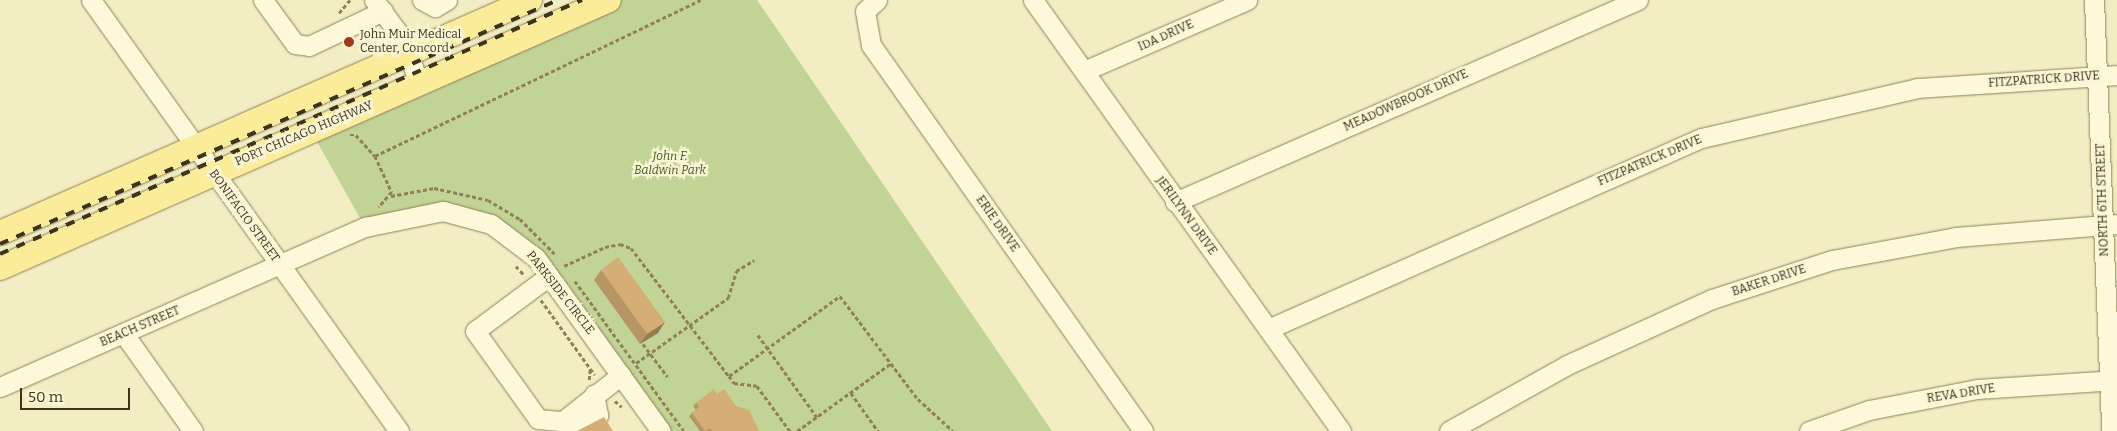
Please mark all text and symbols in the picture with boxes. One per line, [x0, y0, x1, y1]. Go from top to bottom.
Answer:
street label: IDA DRIVE [1136, 17, 1196, 55]
place label: John Muir Medical Center, Concord [360, 28, 461, 56]
marker: John Muir Medical Center, Concord [342, 35, 356, 49]
street label: MEADOWBROOK DRIVE [1341, 67, 1471, 135]
street label: FITZPATRICK DRIVE [1988, 69, 2100, 91]
street label: PORT CHICAGO HIGHWAY [233, 98, 375, 170]
street label: FITZPATRICK DRIVE [1596, 133, 1704, 189]
street label: NORTH 6TH STREET [2094, 143, 2112, 257]
park label: John F. Baldwin Park [634, 150, 706, 178]
street label: BONIFACIO STREET [206, 167, 282, 265]
street label: JERILYNN DRIVE [1153, 174, 1219, 258]
street label: ERIE DRIVE [972, 193, 1022, 255]
street label: PARKSIDE CIRCLE [523, 248, 597, 338]
street label: BAKER DRIVE [1730, 262, 1808, 300]
street label: BEACH STREET [98, 304, 182, 350]
scale bar [22, 378, 132, 410]
street label: REVA DRIVE [1926, 381, 1996, 407]
text: 50 m [28, 388, 63, 406]

